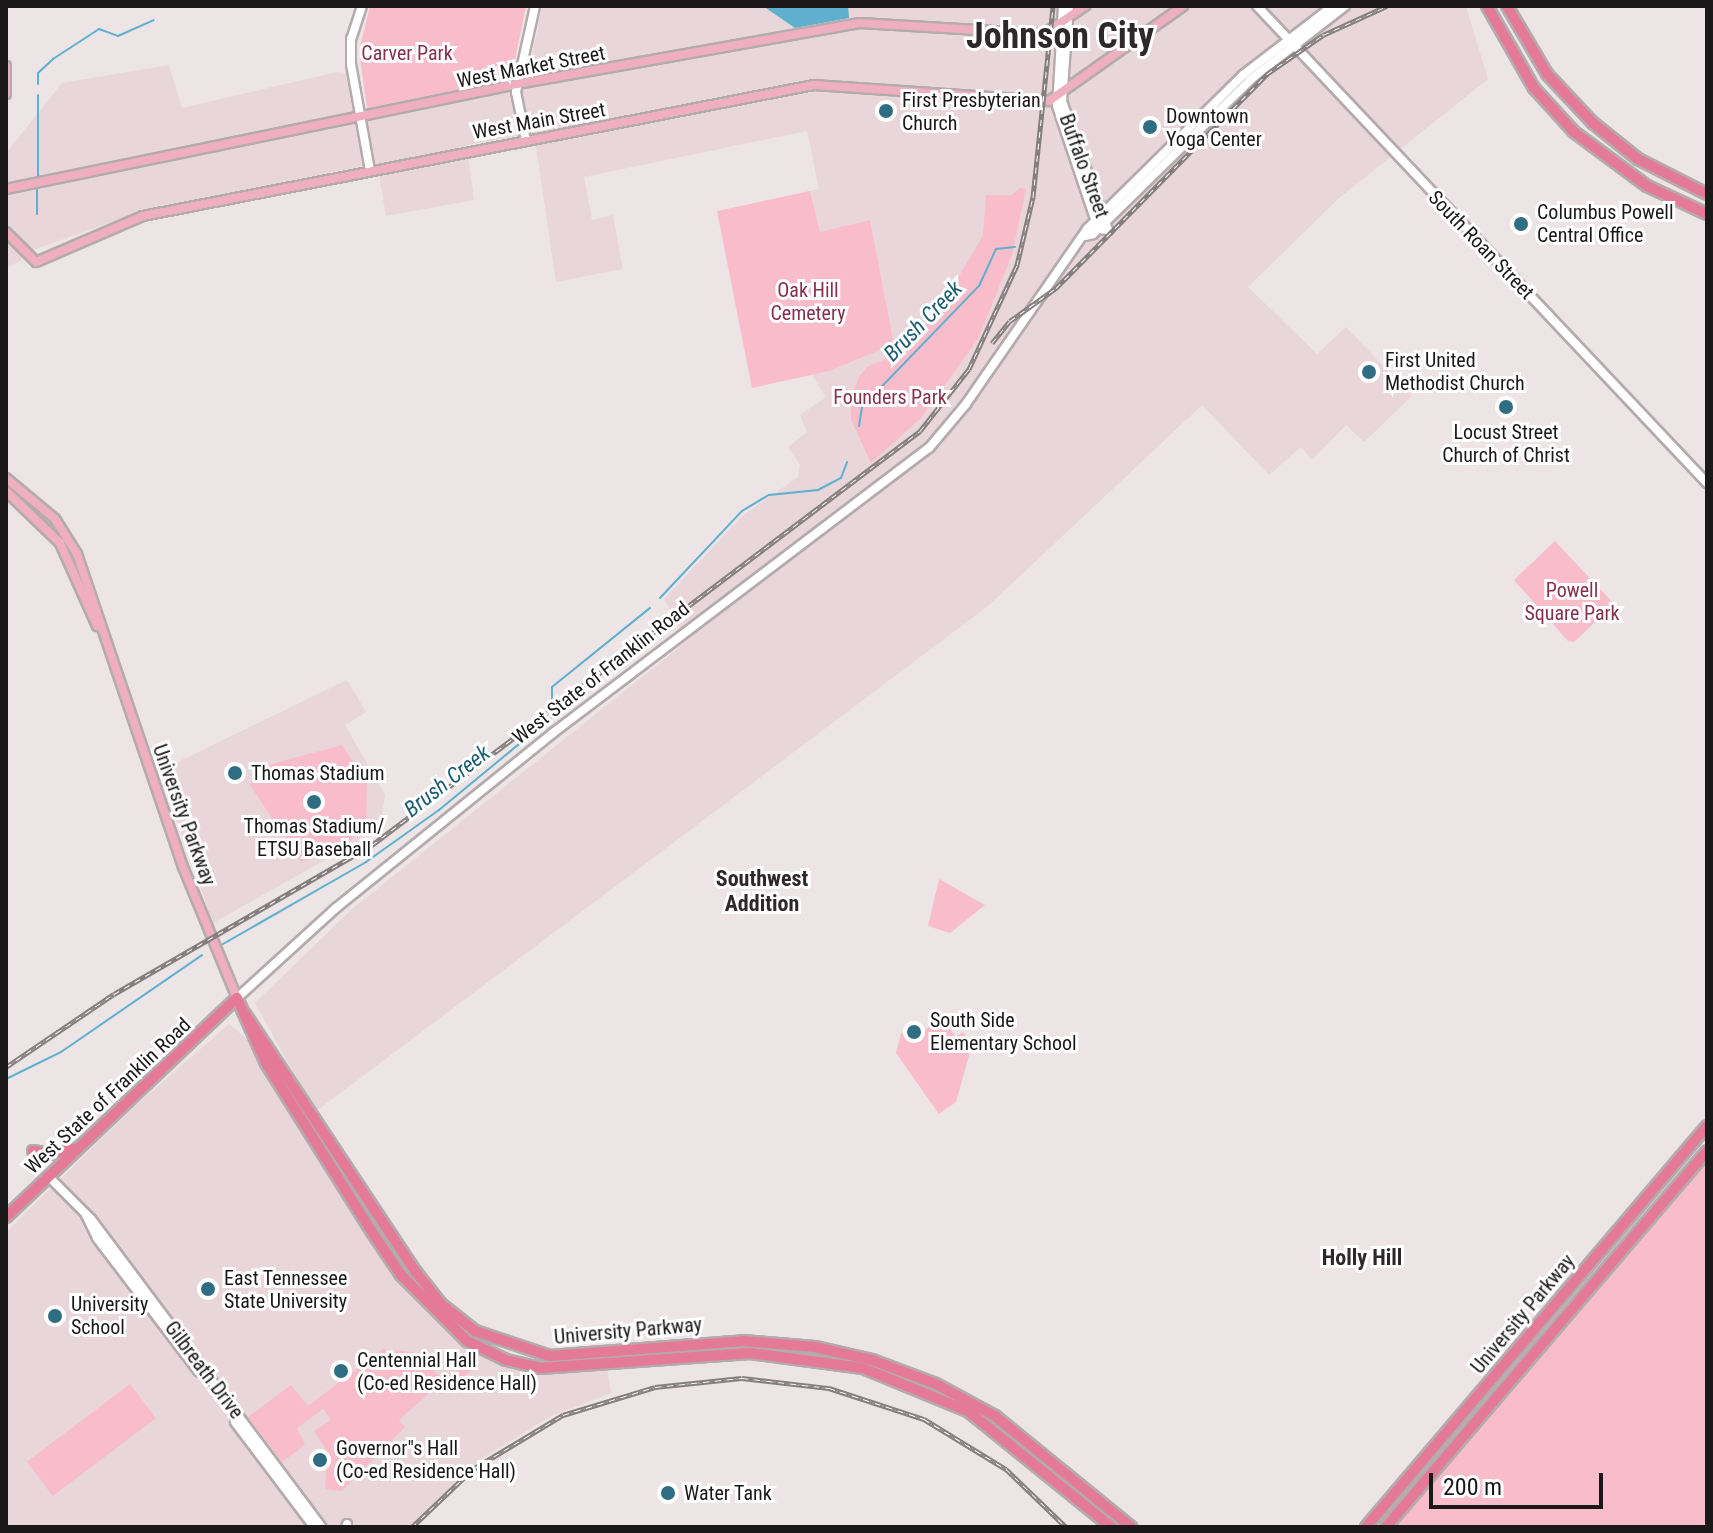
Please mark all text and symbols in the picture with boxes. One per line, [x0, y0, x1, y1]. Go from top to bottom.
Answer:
district label: Johnson City [966, 15, 1154, 59]
park label: Carver Park [361, 41, 453, 65]
street label: West Market Street [455, 41, 607, 93]
place label: First Presbyterian Church [902, 88, 1041, 135]
street label: West Main Street [471, 98, 607, 144]
marker: First Presbyterian Church [877, 102, 895, 120]
place label: Downtown Yoga Center [1166, 104, 1262, 151]
street label: Buffalo Street [1054, 111, 1114, 221]
marker: Downtown Yoga Center [1141, 118, 1159, 136]
street label: South Roan Street [1423, 186, 1539, 304]
place label: Columbus Powell Central Office [1537, 200, 1673, 247]
marker: Columbus Powell Central Office [1512, 215, 1530, 233]
water label: Brush Creek [878, 275, 968, 367]
park label: Oak Hill Cemetery [770, 279, 846, 326]
place label: First United Methodist Church [1385, 348, 1525, 395]
marker: First United Methodist Church [1360, 363, 1378, 381]
park label: Founders Park [833, 385, 947, 409]
marker: Locust Street Church of Christ [1497, 398, 1515, 416]
place label: Locust Street Church of Christ [1442, 420, 1570, 467]
park label: Powell Square Park [1524, 578, 1620, 625]
street label: West State of Franklin Road [508, 597, 694, 749]
water label: Brush Creek [399, 739, 495, 823]
street label: University Parkway [147, 741, 221, 889]
place label: Thomas Stadium [251, 761, 385, 785]
marker: Thomas Stadium [226, 764, 244, 782]
marker: Thomas Stadium/ ETSU Baseball [305, 793, 323, 811]
place label: Thomas Stadium/ ETSU Baseball [244, 814, 384, 861]
district label: Southwest Addition [716, 865, 808, 916]
place label: South Side Elementary School [930, 1008, 1077, 1055]
street label: West State of Franklin Road [20, 1013, 196, 1179]
marker: South Side Elementary School [905, 1023, 923, 1041]
district label: Holly Hill [1322, 1245, 1402, 1271]
street label: University Parkway [1466, 1249, 1580, 1379]
place label: East Tennessee State University [224, 1266, 348, 1313]
marker: East Tennessee State University [199, 1280, 217, 1298]
place label: University School [71, 1292, 148, 1339]
marker: University School [46, 1307, 64, 1325]
street label: University Parkway [553, 1313, 703, 1349]
street label: Gilbreath Drive [160, 1317, 248, 1423]
place label: Centennial Hall (Co-ed Residence Hall) [357, 1348, 537, 1395]
marker: Centennial Hall (Co-ed Residence Hall) [332, 1362, 350, 1380]
place label: Governor"s Hall (Co-ed Residence Hall) [336, 1436, 516, 1483]
marker: Governor"s Hall (Co-ed Residence Hall) [311, 1451, 329, 1469]
scale bar [1433, 1457, 1607, 1507]
text: 200 m [1443, 1473, 1502, 1501]
place label: Water Tank [684, 1481, 772, 1505]
marker: Water Tank [659, 1484, 677, 1502]

